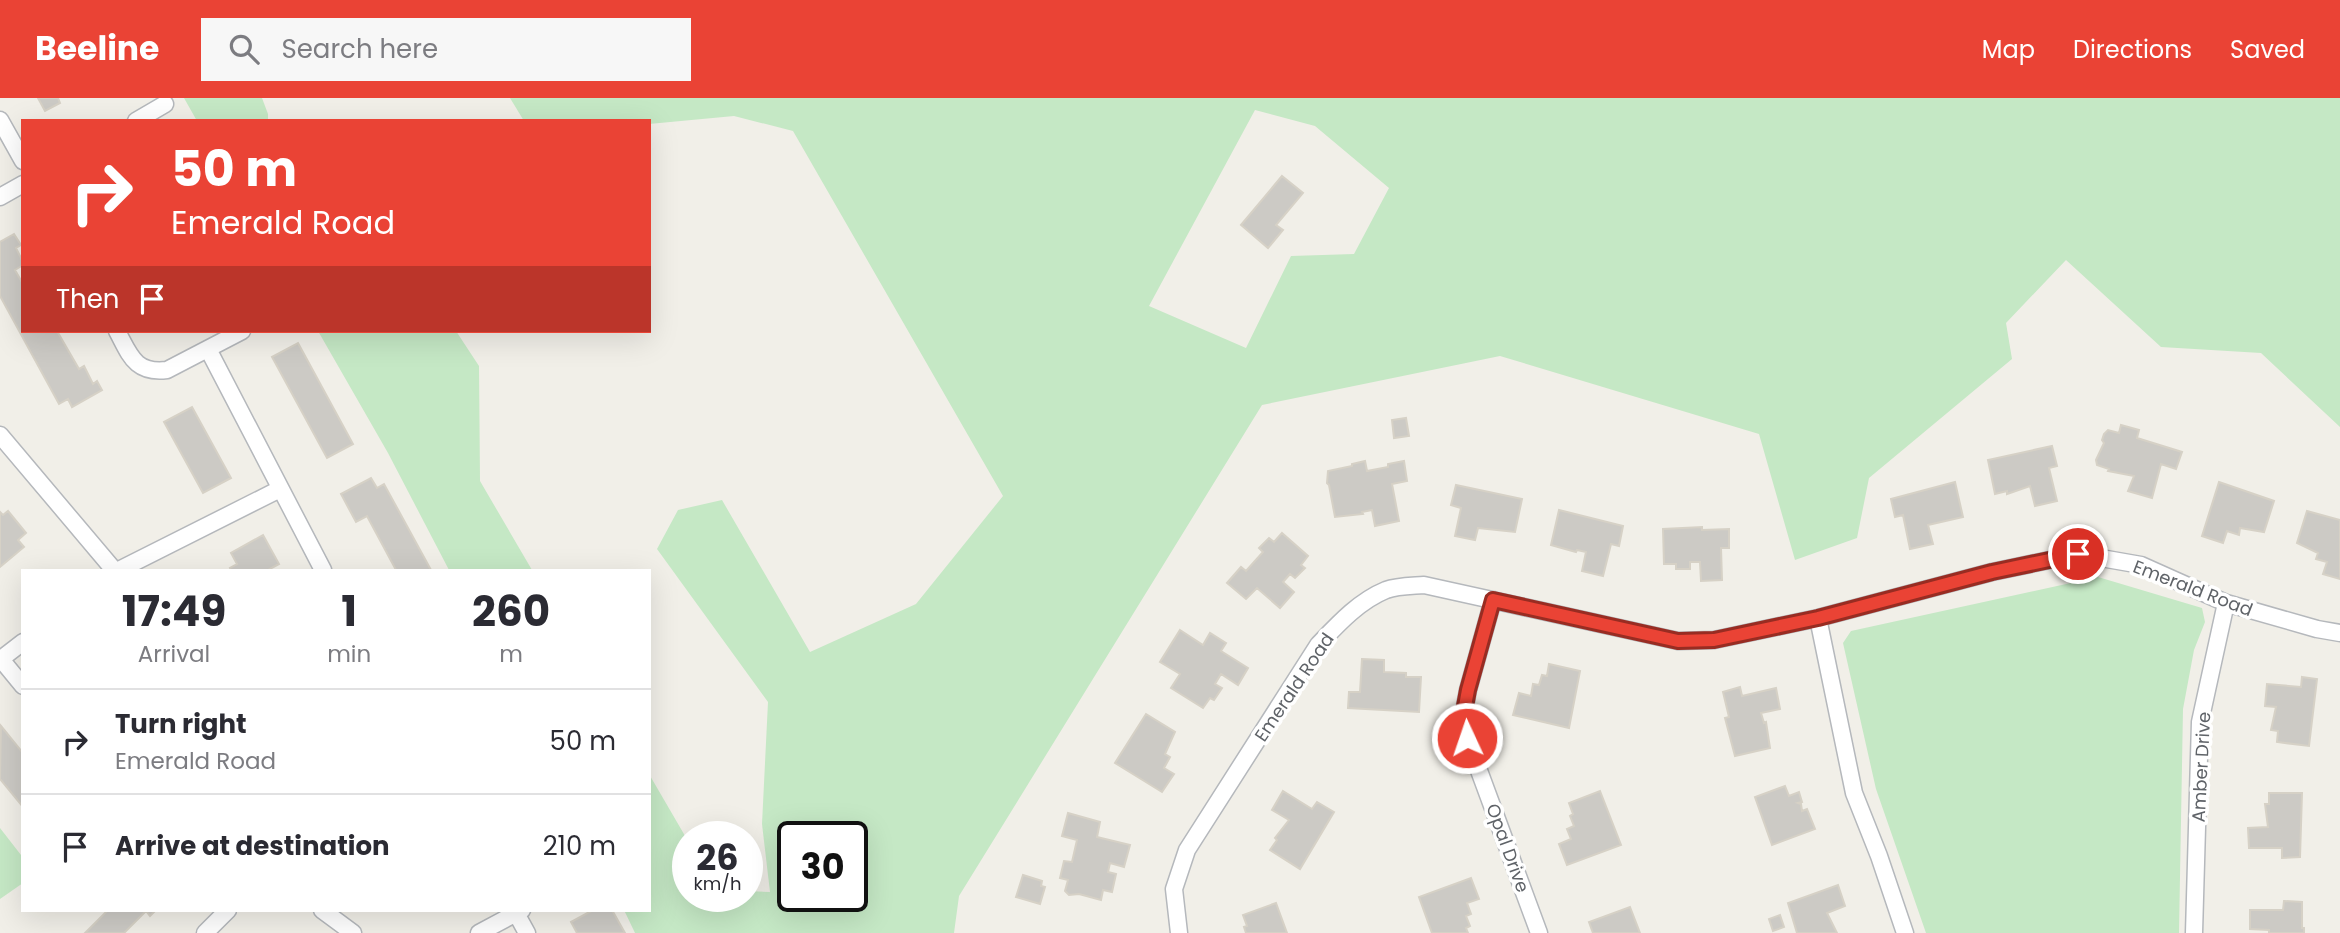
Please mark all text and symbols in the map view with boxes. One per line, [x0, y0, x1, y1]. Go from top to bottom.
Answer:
search box [201, 18, 691, 81]
text: Beeline [35, 25, 159, 72]
icon: search [225, 30, 263, 68]
text: Search here [281, 31, 438, 67]
text: Map [1982, 33, 2035, 66]
text: Directions [2073, 33, 2192, 66]
text: Saved [2230, 33, 2305, 66]
text: 50 m [171, 135, 297, 203]
icon: right [56, 147, 147, 238]
text: Emerald Road [171, 200, 395, 245]
icon: arrive [133, 280, 171, 318]
text: Then [56, 281, 119, 317]
pin [2048, 524, 2108, 584]
icon: arrive [2059, 535, 2097, 573]
street label: Emerald Road [2130, 554, 2256, 622]
text: 17:49 [122, 582, 226, 641]
text: 1 [341, 582, 357, 641]
text: 260 [472, 582, 550, 641]
street label: Emerald Road [1248, 628, 1340, 746]
text: Arrival [138, 638, 210, 670]
text: min [327, 638, 371, 670]
text: m [499, 638, 523, 670]
position arrow [1430, 701, 1504, 775]
text: Turn right [115, 706, 247, 742]
street label: Amber Drive [2186, 711, 2216, 823]
icon: right [56, 723, 94, 761]
text: 50 m [550, 723, 616, 759]
text: Emerald Road [115, 745, 276, 777]
street label: Opal Drive [1480, 800, 1536, 896]
speed limit sign: 30 [777, 821, 868, 912]
icon: arrive [56, 828, 94, 866]
text: Arrive at destination [115, 828, 390, 864]
text: 210 m [543, 828, 616, 864]
text: 26 [696, 833, 739, 882]
text: km/h [694, 871, 741, 896]

